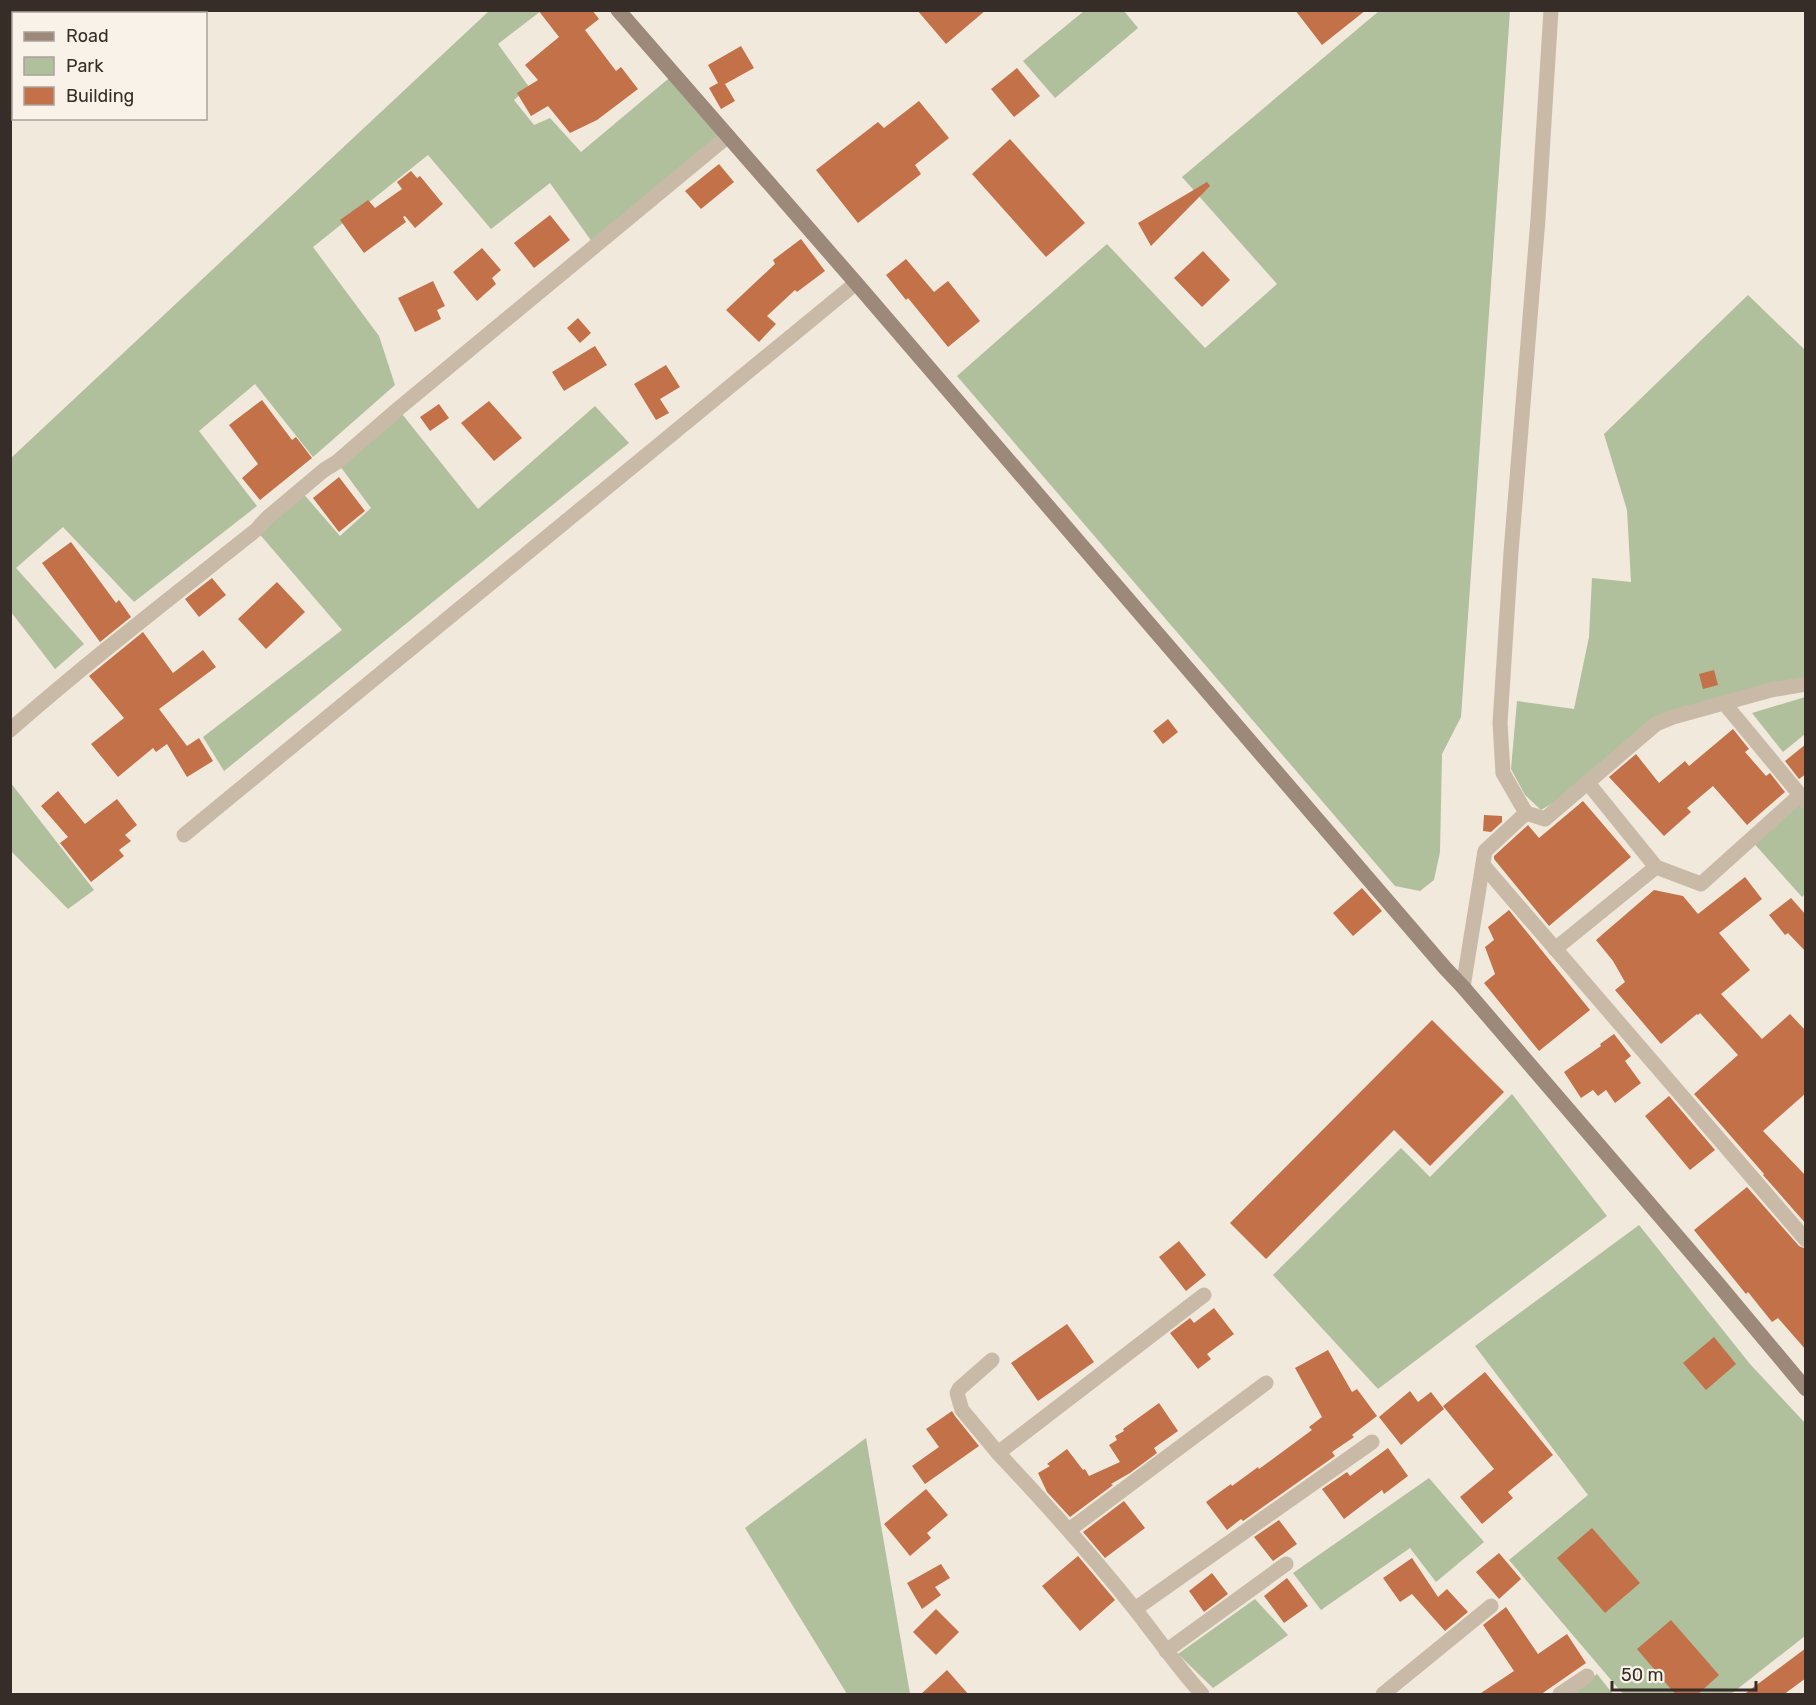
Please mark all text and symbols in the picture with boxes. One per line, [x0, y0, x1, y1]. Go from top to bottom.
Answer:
legend [12, 12, 207, 120]
text: Road [66, 25, 109, 47]
text: Park [66, 55, 104, 77]
text: Building [66, 85, 134, 107]
scale bar [1612, 1654, 1756, 1692]
text: 50 m [1621, 1664, 1664, 1686]

